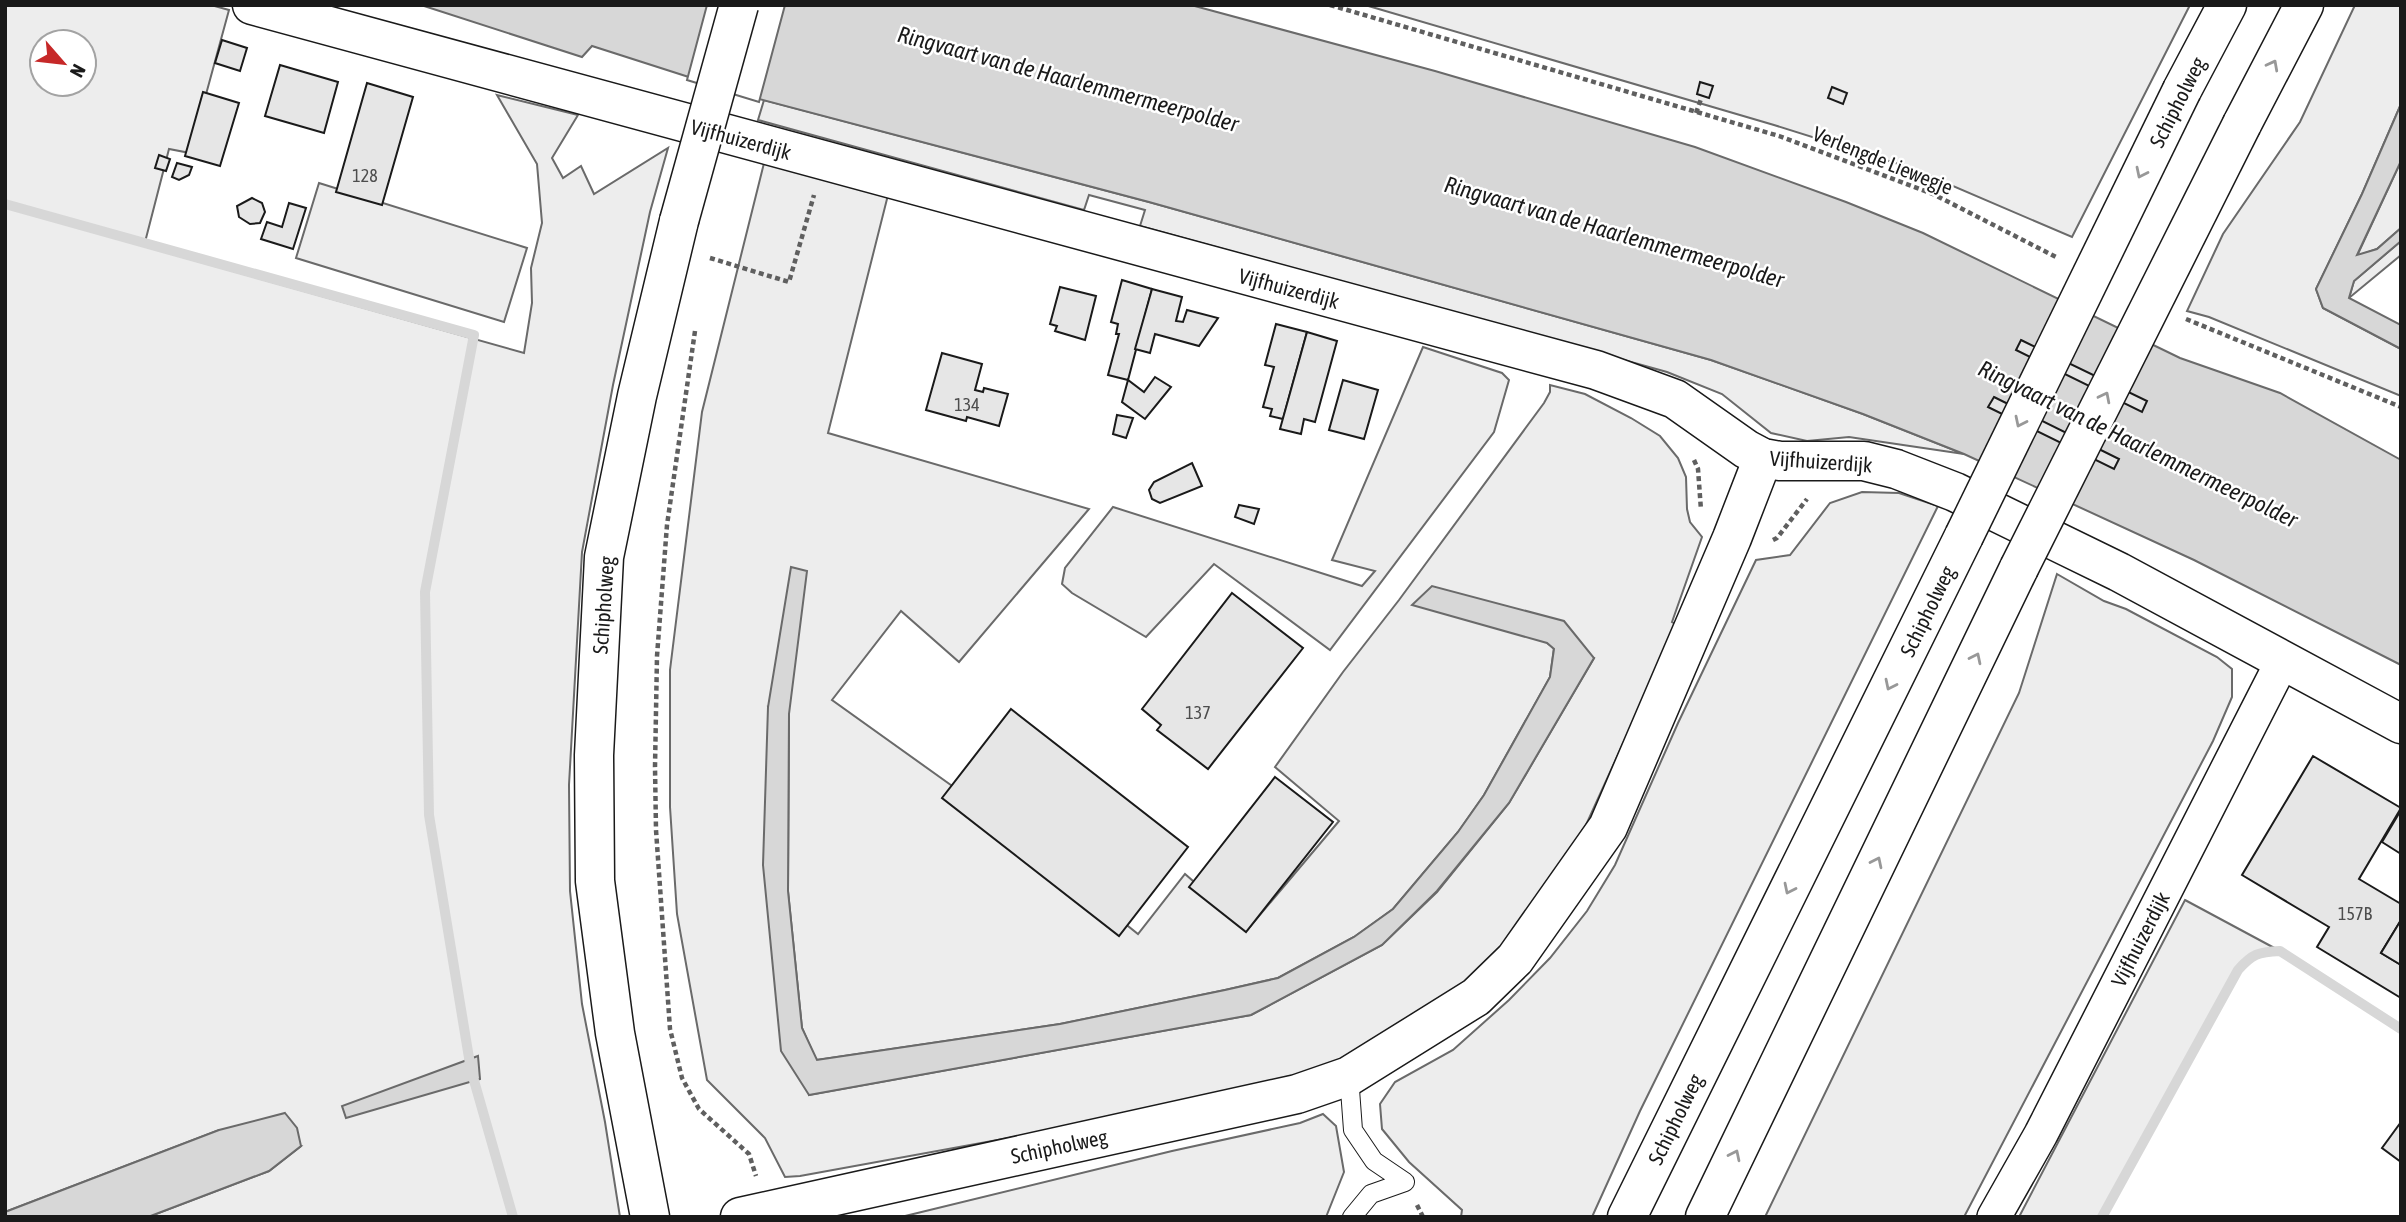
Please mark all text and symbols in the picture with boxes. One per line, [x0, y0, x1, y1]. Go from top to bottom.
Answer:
water label: Ringvaart van de Haarlemmermeerpolder [895, 21, 1242, 137]
north arrow [28, 28, 98, 98]
street label: Schipholweg [2144, 53, 2210, 151]
one-way arrow [2265, 60, 2278, 72]
text: N [66, 61, 90, 81]
street label: Vijfhuizerdijk [688, 114, 794, 164]
street label: Verlengde Liewegje [1809, 121, 1957, 199]
house number: 128 [352, 165, 378, 186]
one-way arrow [2136, 166, 2150, 178]
water label: Ringvaart van de Haarlemmermeerpolder [1441, 171, 1788, 293]
street label: Vijfhuizerdijk [1236, 263, 1342, 313]
water label: Ringvaart van de Haarlemmermeerpolder [1974, 355, 2303, 533]
one-way arrow [2096, 392, 2110, 404]
house number: 134 [954, 394, 980, 415]
one-way arrow [2014, 415, 2028, 427]
street label: Vijfhuizerdijk [1769, 445, 1873, 477]
street label: Schipholweg [588, 555, 618, 655]
street label: Schipholweg [1895, 562, 1959, 660]
one-way arrow [1967, 652, 1981, 665]
one-way arrow [1884, 678, 1898, 690]
house number: 137 [1185, 702, 1211, 723]
one-way arrow [1868, 857, 1882, 869]
one-way arrow [1783, 882, 1797, 894]
street label: Vijfhuizerdijk [2106, 888, 2174, 990]
house number: 157B [2338, 903, 2372, 924]
street label: Schipholweg [1643, 1070, 1707, 1168]
street label: Schipholweg [1009, 1124, 1109, 1168]
one-way arrow [1727, 1150, 1741, 1162]

